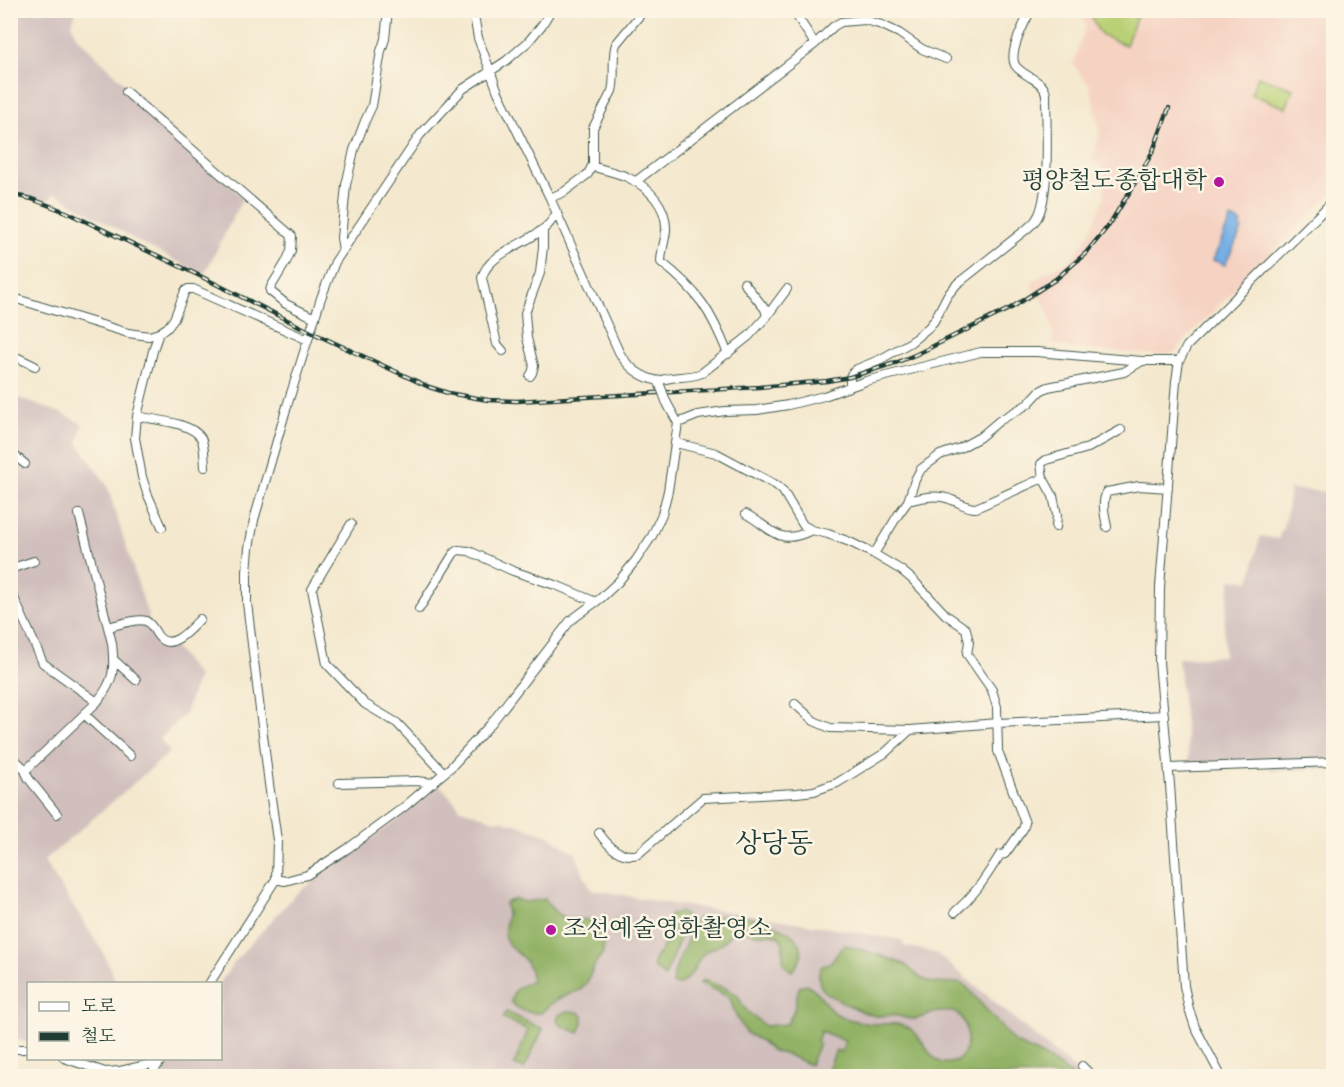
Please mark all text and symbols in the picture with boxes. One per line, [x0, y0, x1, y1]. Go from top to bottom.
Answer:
place label: 평양철도종합대학 [1022, 168, 1208, 194]
marker: 평양철도종합대학 [1212, 175, 1226, 189]
district label: 상당동 [735, 829, 813, 858]
place label: 조선예술영화촬영소 [563, 915, 772, 942]
marker: 조선예술영화촬영소 [544, 923, 558, 937]
legend [27, 982, 222, 1060]
text: 도로 [81, 998, 116, 1016]
text: 철도 [81, 1027, 116, 1046]

